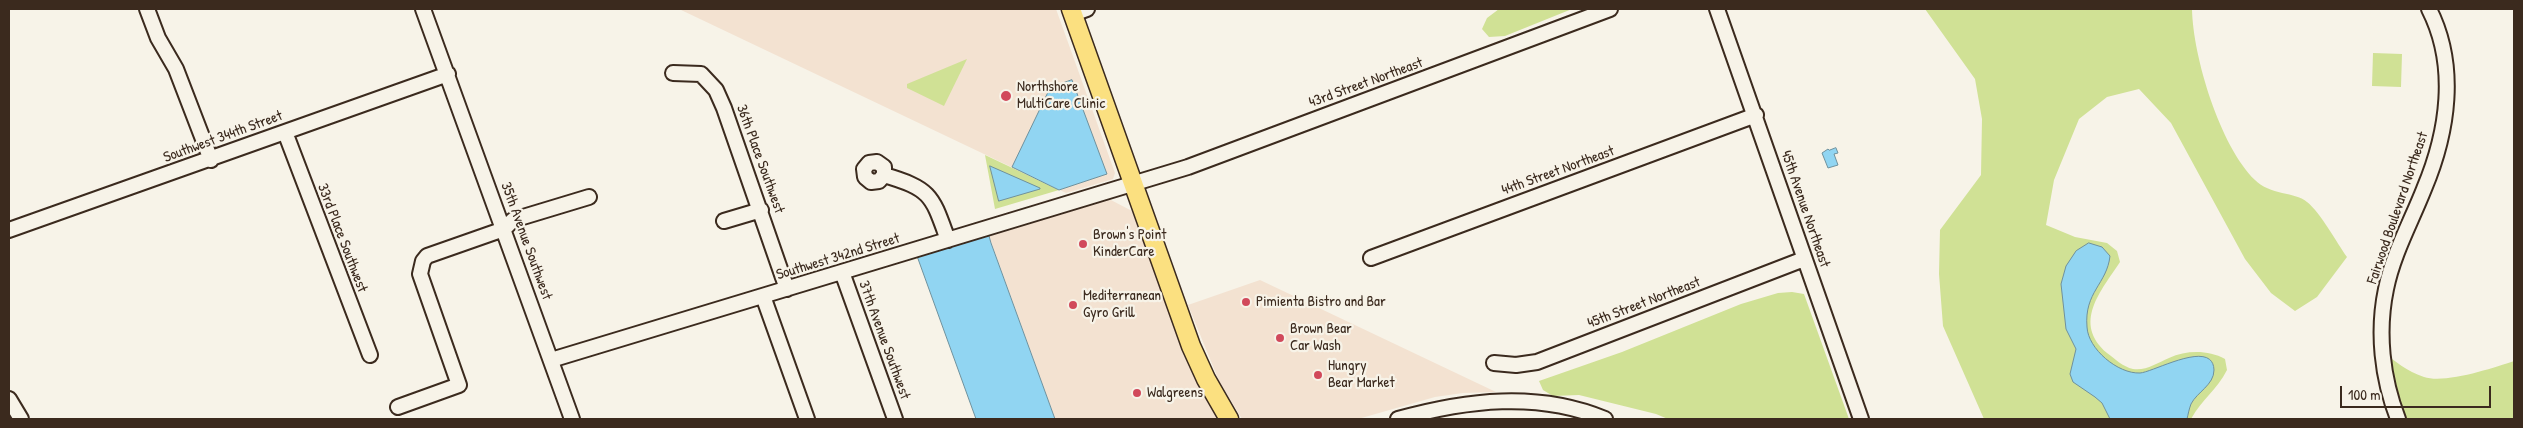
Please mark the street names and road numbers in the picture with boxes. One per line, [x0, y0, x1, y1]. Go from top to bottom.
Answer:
street label: 43rd Street Northeast [1307, 54, 1425, 112]
street label: 36th Place Southwest [732, 102, 788, 216]
street label: Southwest 344th Street [161, 107, 285, 167]
street label: Fairwood Boulevard Northeast [2364, 130, 2432, 286]
street label: 44th Street Northeast [1499, 142, 1617, 200]
street label: 45th Avenue Northeast [1777, 148, 1833, 270]
street label: 35th Avenue Southwest [496, 180, 556, 302]
street label: 33rd Place Southwest [313, 181, 371, 295]
street label: Southwest 342nd Street [774, 230, 902, 284]
street label: 45th Street Northeast [1585, 273, 1703, 333]
street label: 37th Avenue Southwest [854, 278, 914, 402]

